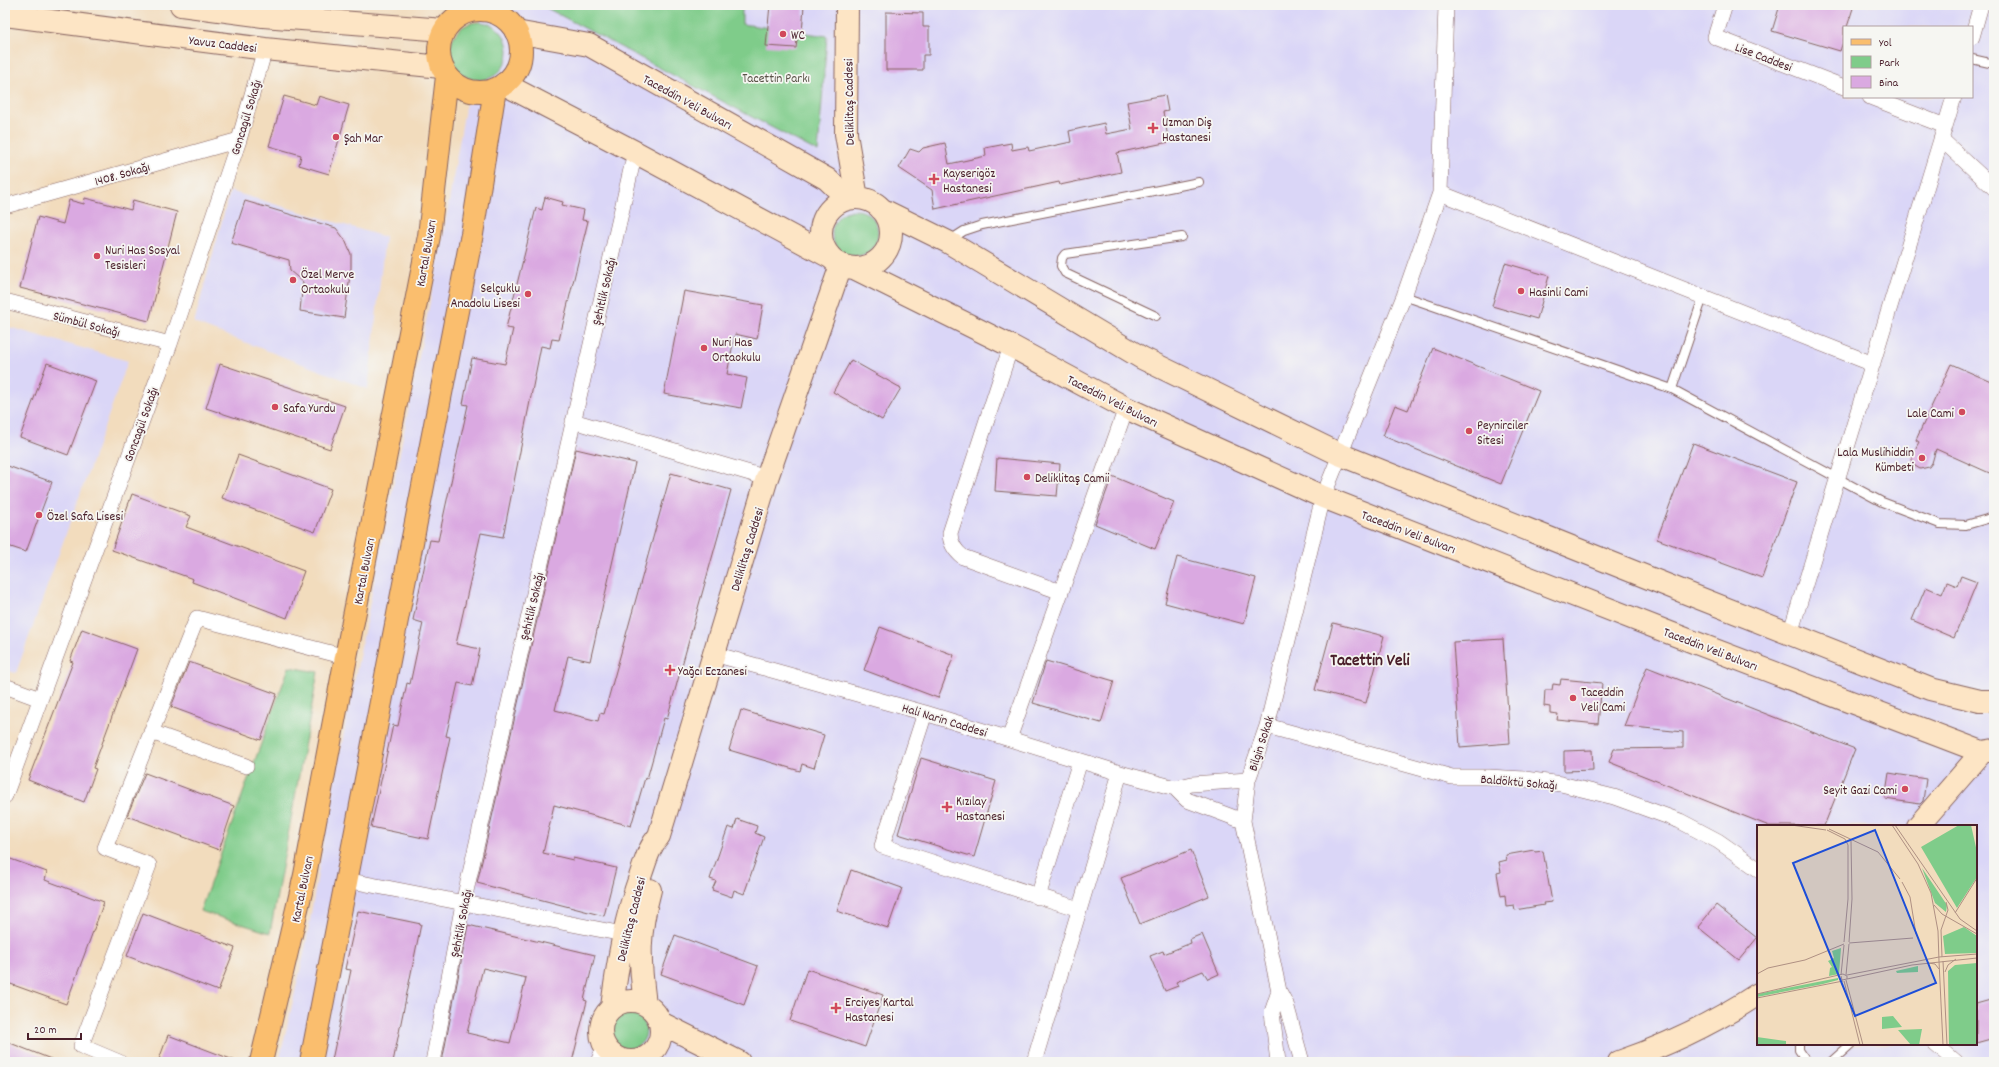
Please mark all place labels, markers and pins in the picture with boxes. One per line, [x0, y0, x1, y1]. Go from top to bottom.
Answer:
place label: WC [791, 27, 805, 46]
marker: WC [778, 29, 788, 39]
place label: Uzman Diş Hastanesi [1162, 114, 1212, 148]
marker: Uzman Diş Hastanesi [1147, 122, 1159, 134]
place label: Şah Mar [344, 130, 383, 149]
marker: Şah Mar [331, 132, 341, 142]
place label: Kayserigöz Hastanesi [943, 165, 995, 199]
marker: Kayserigöz Hastanesi [928, 173, 940, 185]
place label: Nuri Has Sosyal Tesisleri [105, 242, 180, 276]
marker: Nuri Has Sosyal Tesisleri [92, 251, 102, 261]
place label: Özel Merve Ortaokulu [301, 266, 354, 300]
marker: Özel Merve Ortaokulu [288, 275, 298, 285]
place label: Selçuklu Anadolu Lisesi [451, 280, 521, 314]
place label: Hasinli Cami [1529, 284, 1589, 303]
marker: Hasinli Cami [1516, 286, 1526, 296]
marker: Selçuklu Anadolu Lisesi [523, 289, 533, 299]
place label: Nuri Has Ortaokulu [712, 334, 761, 368]
marker: Nuri Has Ortaokulu [699, 343, 709, 353]
place label: Safa Yurdu [283, 400, 335, 419]
marker: Safa Yurdu [270, 402, 280, 412]
place label: Lale Cami [1907, 405, 1955, 424]
marker: Lale Cami [1957, 407, 1967, 417]
place label: Peynirciler Sitesi [1477, 417, 1529, 451]
marker: Peynirciler Sitesi [1464, 426, 1474, 436]
place label: Lala Muslihiddin Kümbeti [1837, 444, 1915, 478]
marker: Lala Muslihiddin Kümbeti [1917, 453, 1927, 463]
place label: Deliklitaş Camii [1035, 470, 1110, 489]
marker: Deliklitaş Camii [1022, 472, 1032, 482]
place label: Özel Safa Lisesi [47, 508, 124, 527]
marker: Özel Safa Lisesi [34, 510, 44, 520]
place label: Yağcı Eczanesi [678, 663, 748, 682]
marker: Yağcı Eczanesi [665, 665, 675, 675]
place label: Taceddin Veli Cami [1581, 684, 1626, 718]
marker: Taceddin Veli Cami [1568, 693, 1578, 703]
place label: Seyit Gazi Cami [1823, 782, 1898, 801]
marker: Seyit Gazi Cami [1900, 784, 1910, 794]
place label: Kızılay Hastanesi [956, 793, 1005, 827]
marker: Kızılay Hastanesi [941, 801, 953, 813]
place label: Erciyes Kartal Hastanesi [845, 994, 914, 1028]
marker: Erciyes Kartal Hastanesi [830, 1002, 842, 1014]

